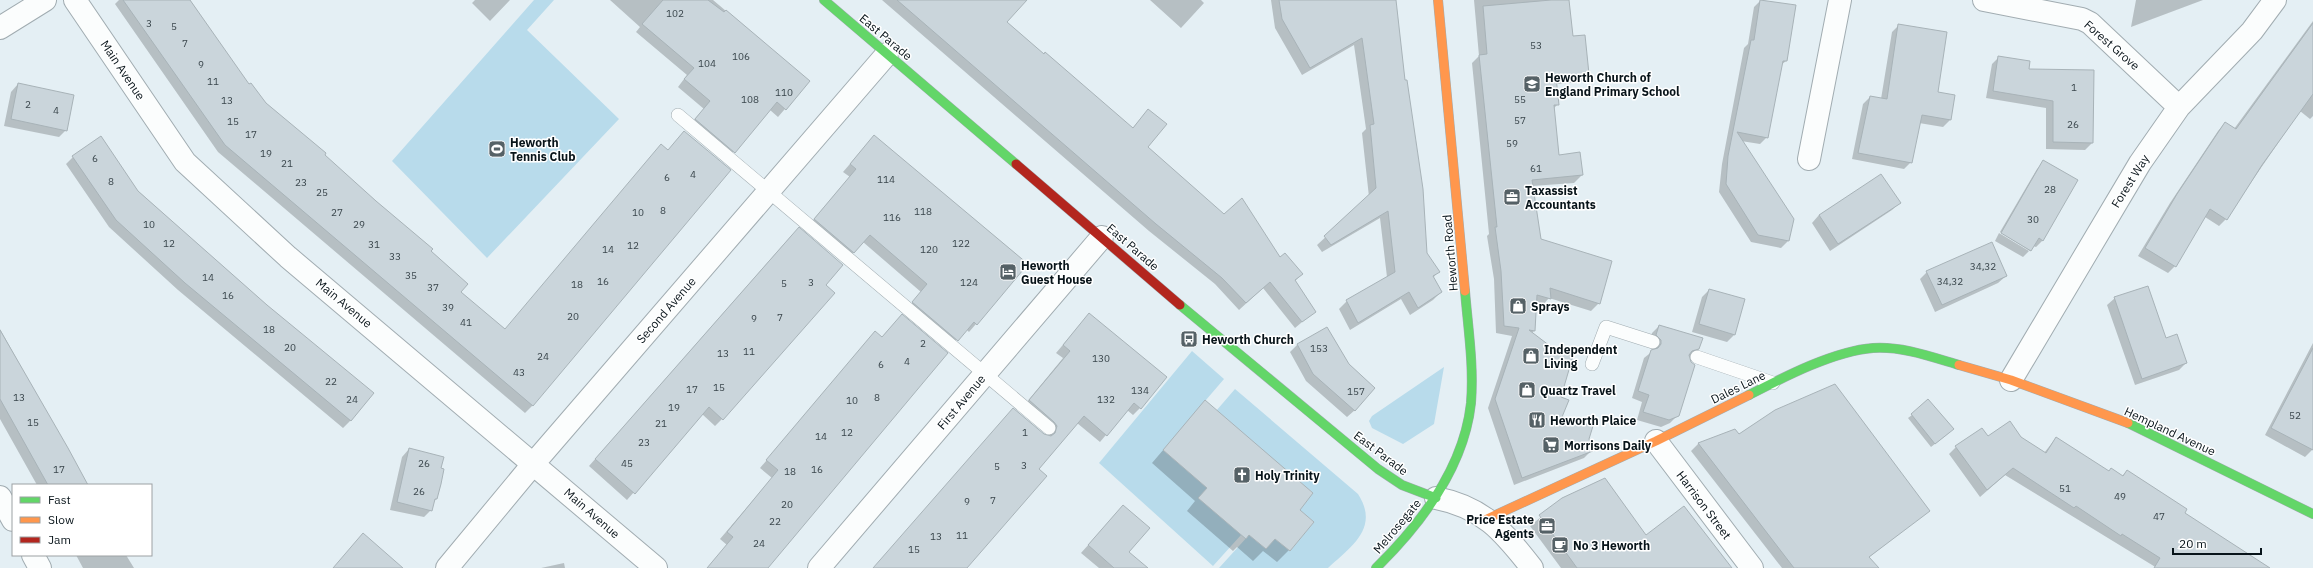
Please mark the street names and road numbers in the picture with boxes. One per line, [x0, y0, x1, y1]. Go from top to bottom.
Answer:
street label: East Parade [857, 11, 916, 64]
street label: Forest Grove [2081, 17, 2143, 73]
street label: Main Avenue [98, 37, 149, 103]
street label: Forest Way [2108, 152, 2152, 210]
street label: Heworth Road [1439, 214, 1461, 292]
street label: East Parade [1104, 220, 1162, 274]
street label: Second Avenue [633, 273, 699, 346]
street label: Main Avenue [313, 275, 376, 331]
street label: Dales Lane [1708, 367, 1768, 407]
street label: First Avenue [934, 371, 989, 432]
street label: Hempland Avenue [2122, 403, 2218, 459]
street label: East Parade [1351, 428, 1411, 479]
street label: Harrison Street [1673, 468, 1735, 542]
street label: Main Avenue [561, 485, 623, 542]
street label: Melrosegate [1370, 495, 1424, 556]

